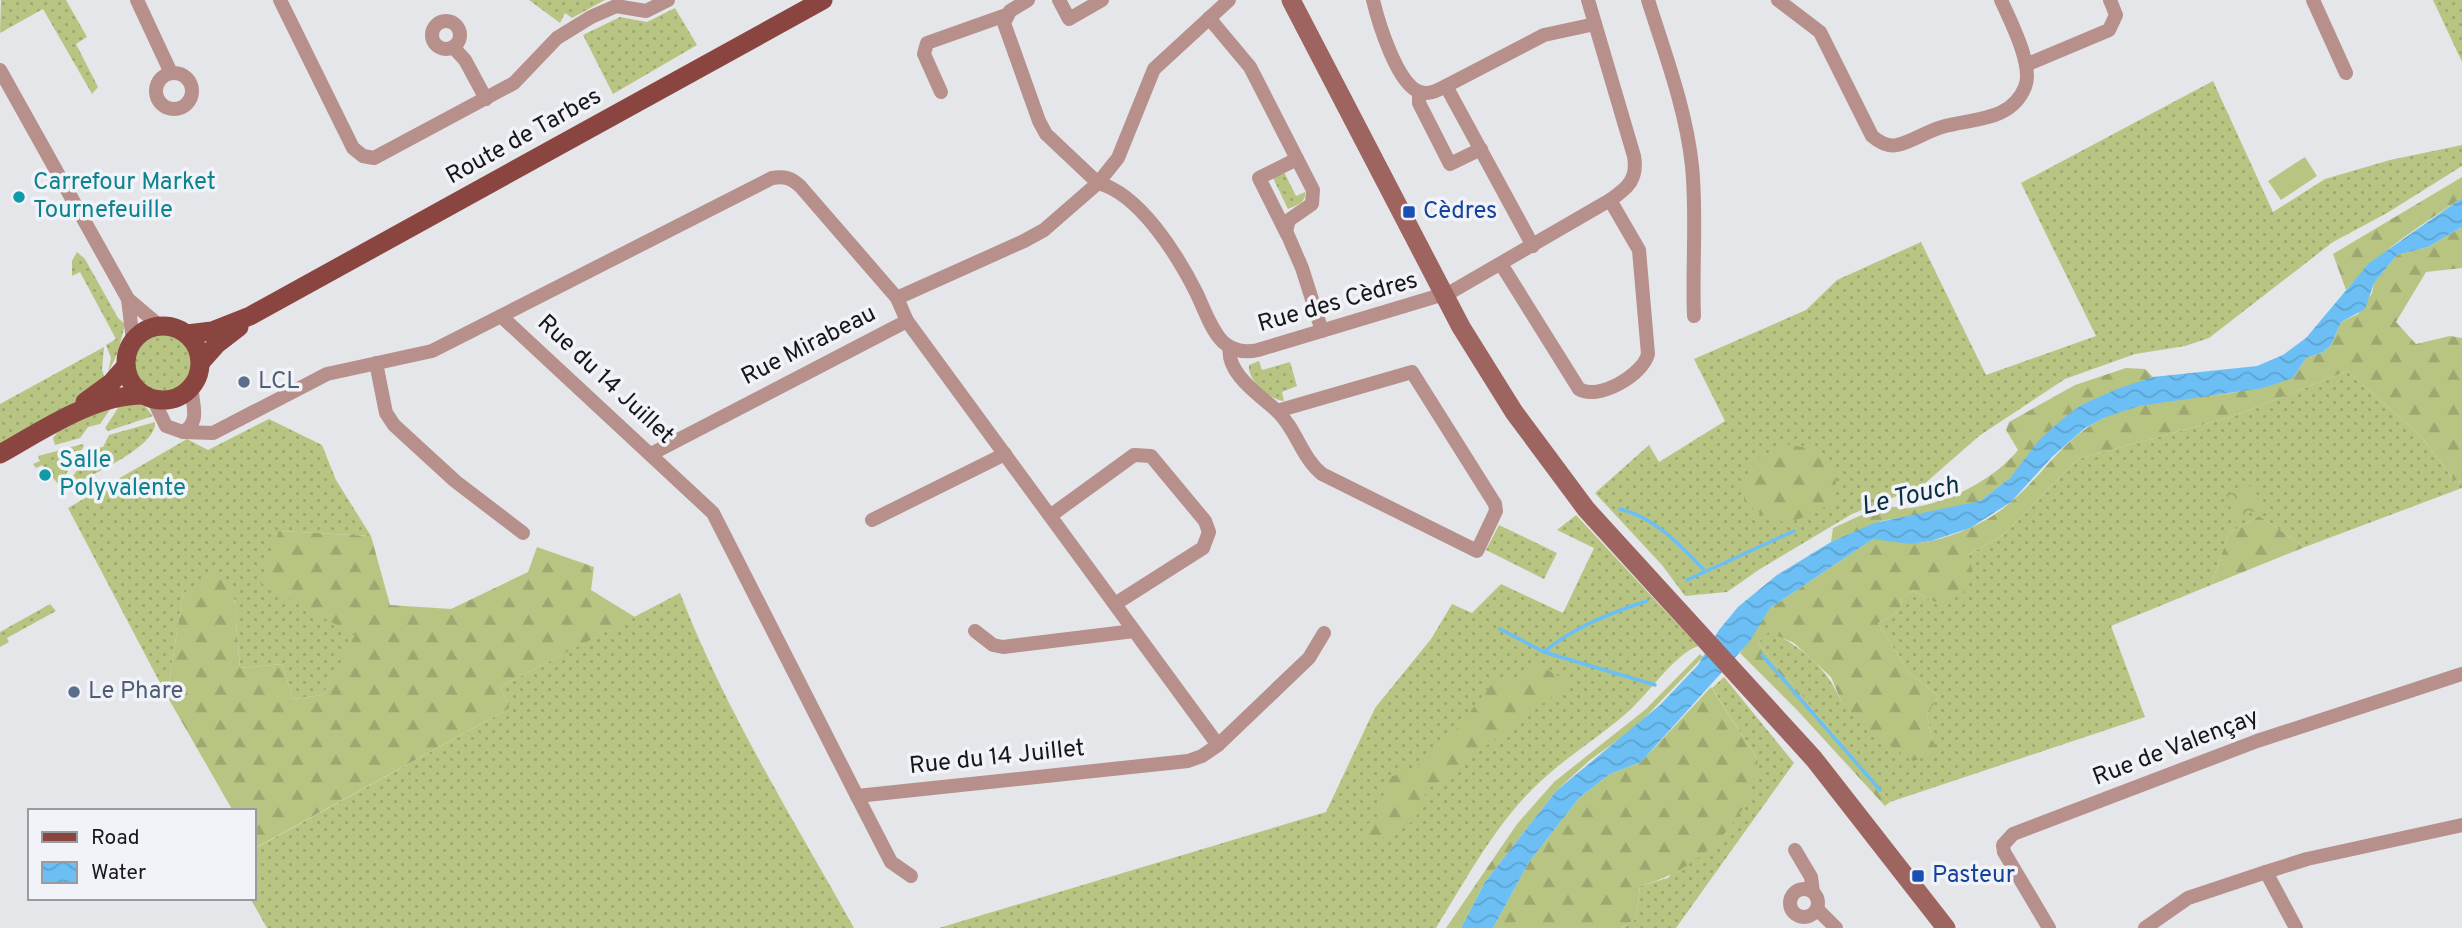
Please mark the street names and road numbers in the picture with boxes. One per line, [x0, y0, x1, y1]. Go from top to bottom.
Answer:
street label: Route de Tarbes [441, 82, 607, 192]
street label: Rue des Cèdres [1255, 266, 1421, 340]
street label: Rue Mirabeau [737, 299, 881, 393]
street label: Rue du 14 Juillet [530, 309, 680, 451]
street label: Rue de Valençay [2089, 703, 2263, 793]
street label: Rue du 14 Juillet [908, 734, 1086, 782]

